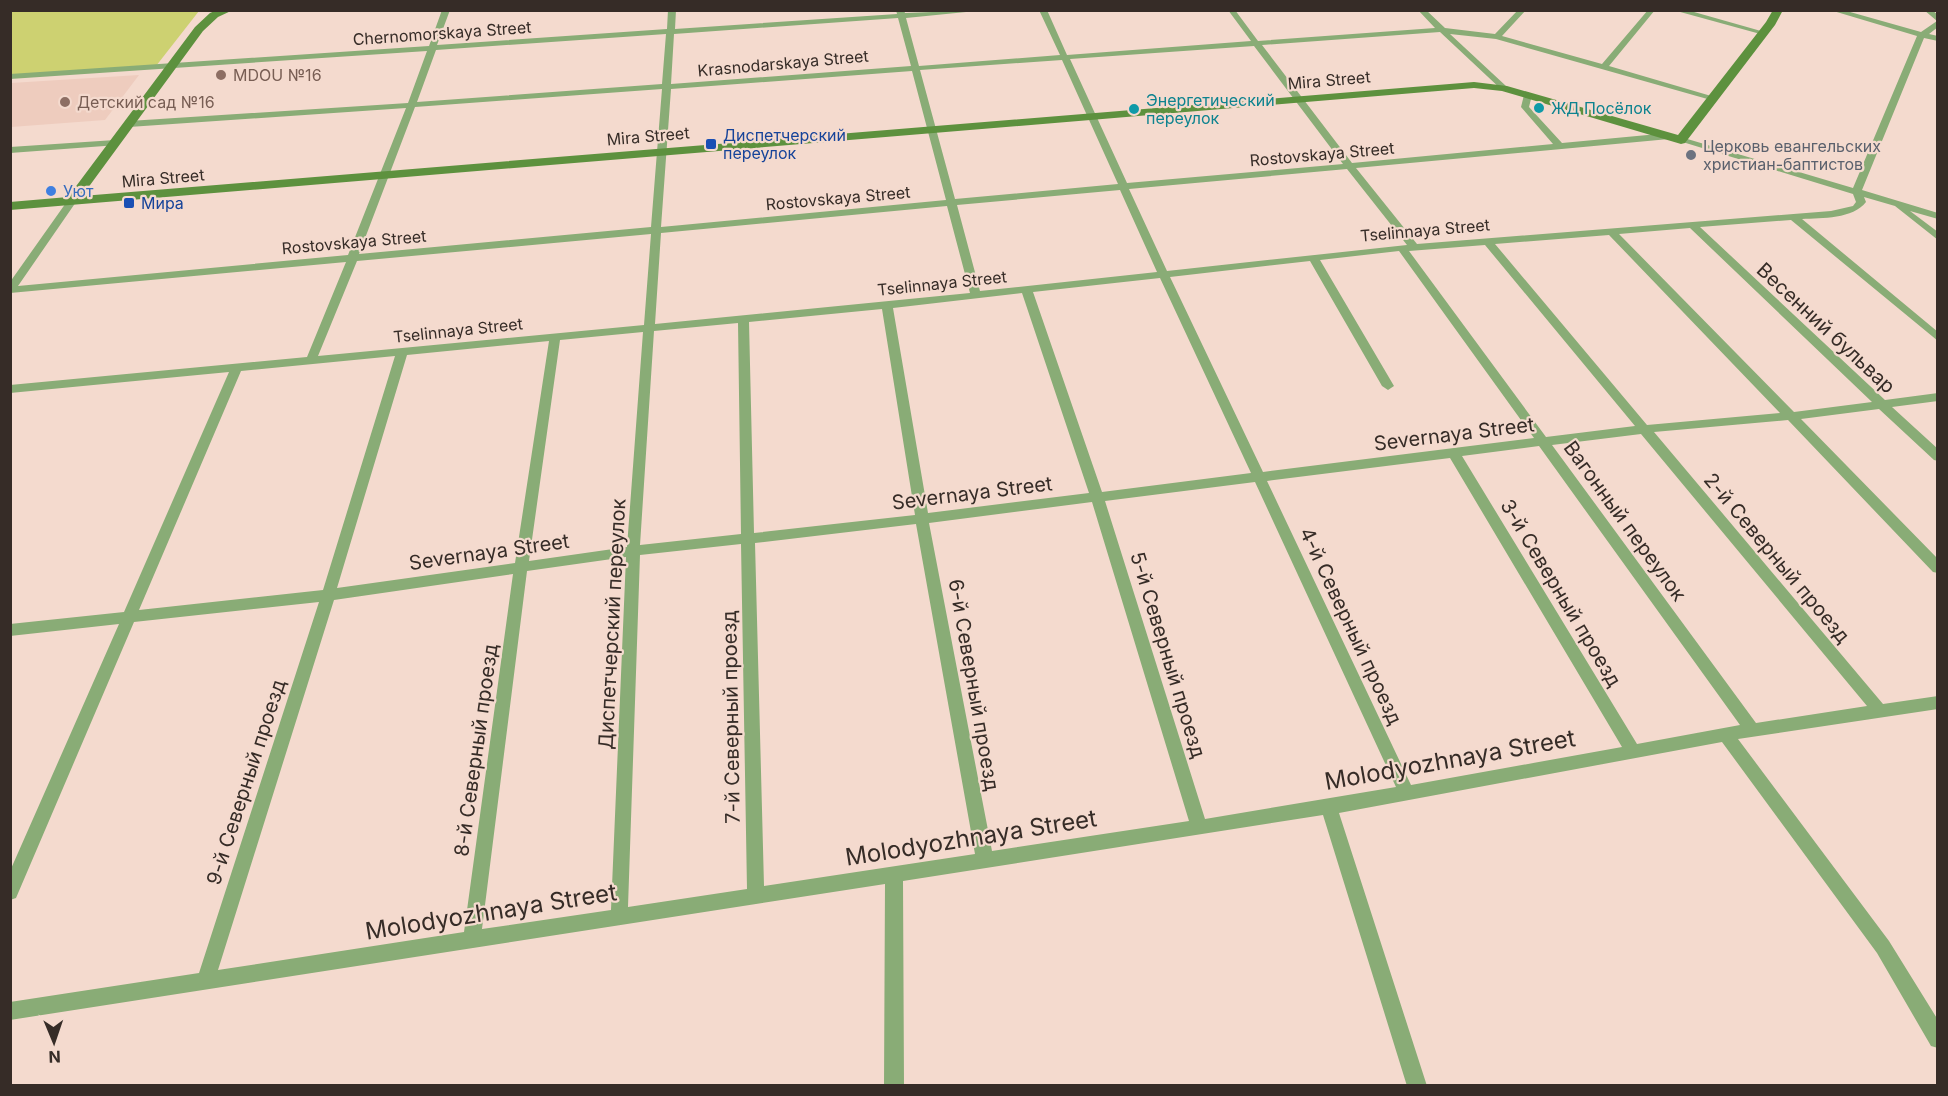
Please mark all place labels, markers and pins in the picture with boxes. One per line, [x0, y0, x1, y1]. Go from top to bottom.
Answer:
place label: MDOU №16 [233, 65, 322, 85]
marker: MDOU №16 [214, 68, 228, 82]
place label: Энергетический переулок [1146, 90, 1275, 128]
place label: Детский сад №16 [77, 92, 215, 112]
marker: Детский сад №16 [58, 95, 72, 109]
place label: ЖД Посёлок [1551, 98, 1652, 118]
marker: ЖД Посёлок [1532, 101, 1546, 115]
marker: Энергетический переулок [1127, 102, 1141, 116]
place label: Диспетчерский переулок [723, 125, 846, 163]
place label: Церковь евангельских христиан-баптистов [1703, 136, 1881, 174]
marker: Диспетчерский переулок [704, 137, 718, 151]
marker: Церковь евангельских христиан-баптистов [1684, 148, 1698, 162]
place label: Уют [63, 181, 94, 201]
marker: Уют [44, 184, 58, 198]
place label: Мира [141, 193, 184, 213]
marker: Мира [122, 196, 136, 210]

